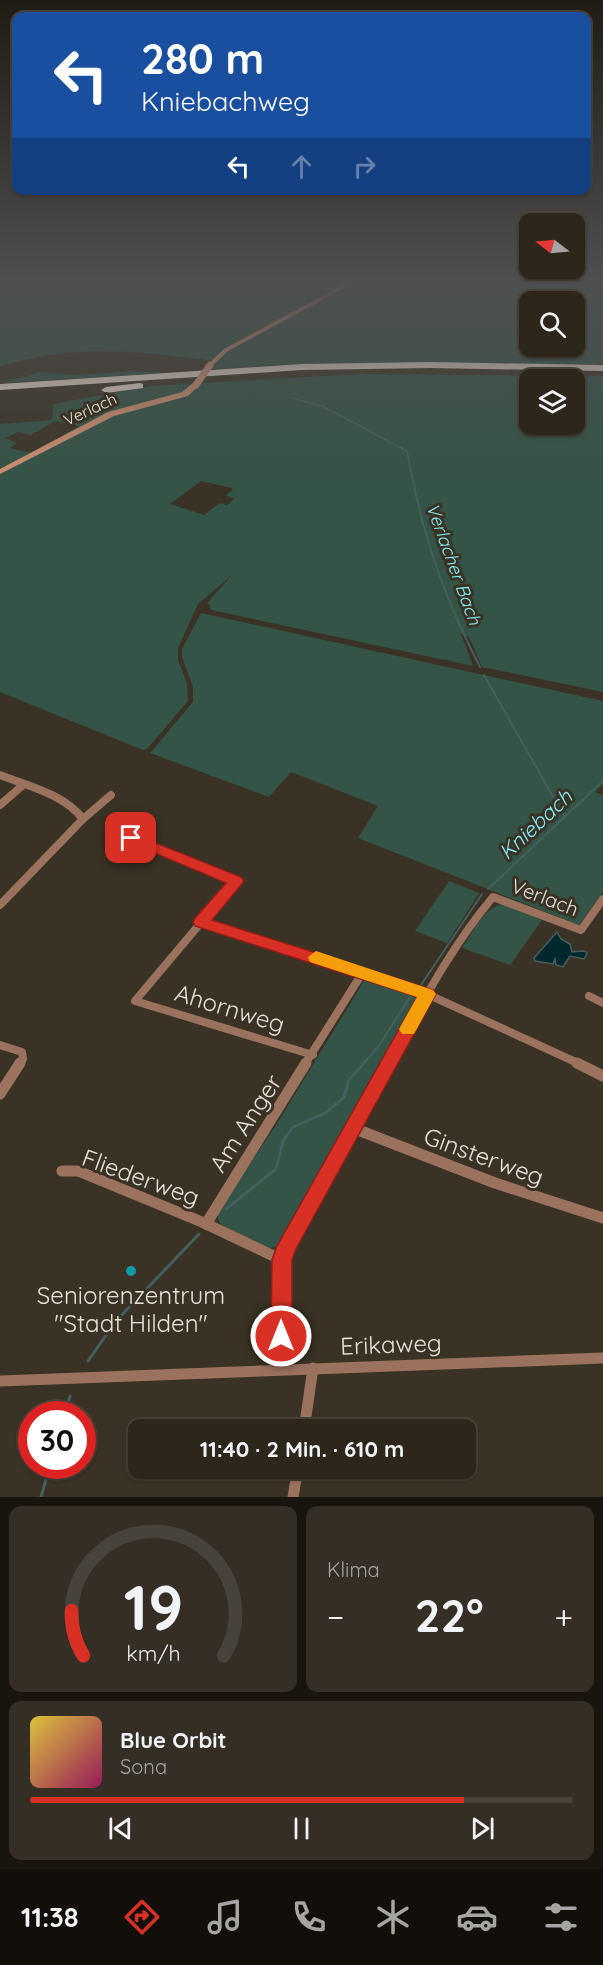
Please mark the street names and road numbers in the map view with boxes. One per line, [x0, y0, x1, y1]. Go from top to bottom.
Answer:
street label: Verlach [60, 388, 120, 430]
street label: Verlach [508, 873, 582, 921]
street label: Ahornweg [171, 977, 289, 1039]
street label: Am Anger [202, 1068, 288, 1178]
street label: Ginsterweg [420, 1120, 548, 1192]
street label: Fliederweg [78, 1142, 204, 1212]
street label: Erikaweg [340, 1327, 442, 1361]

